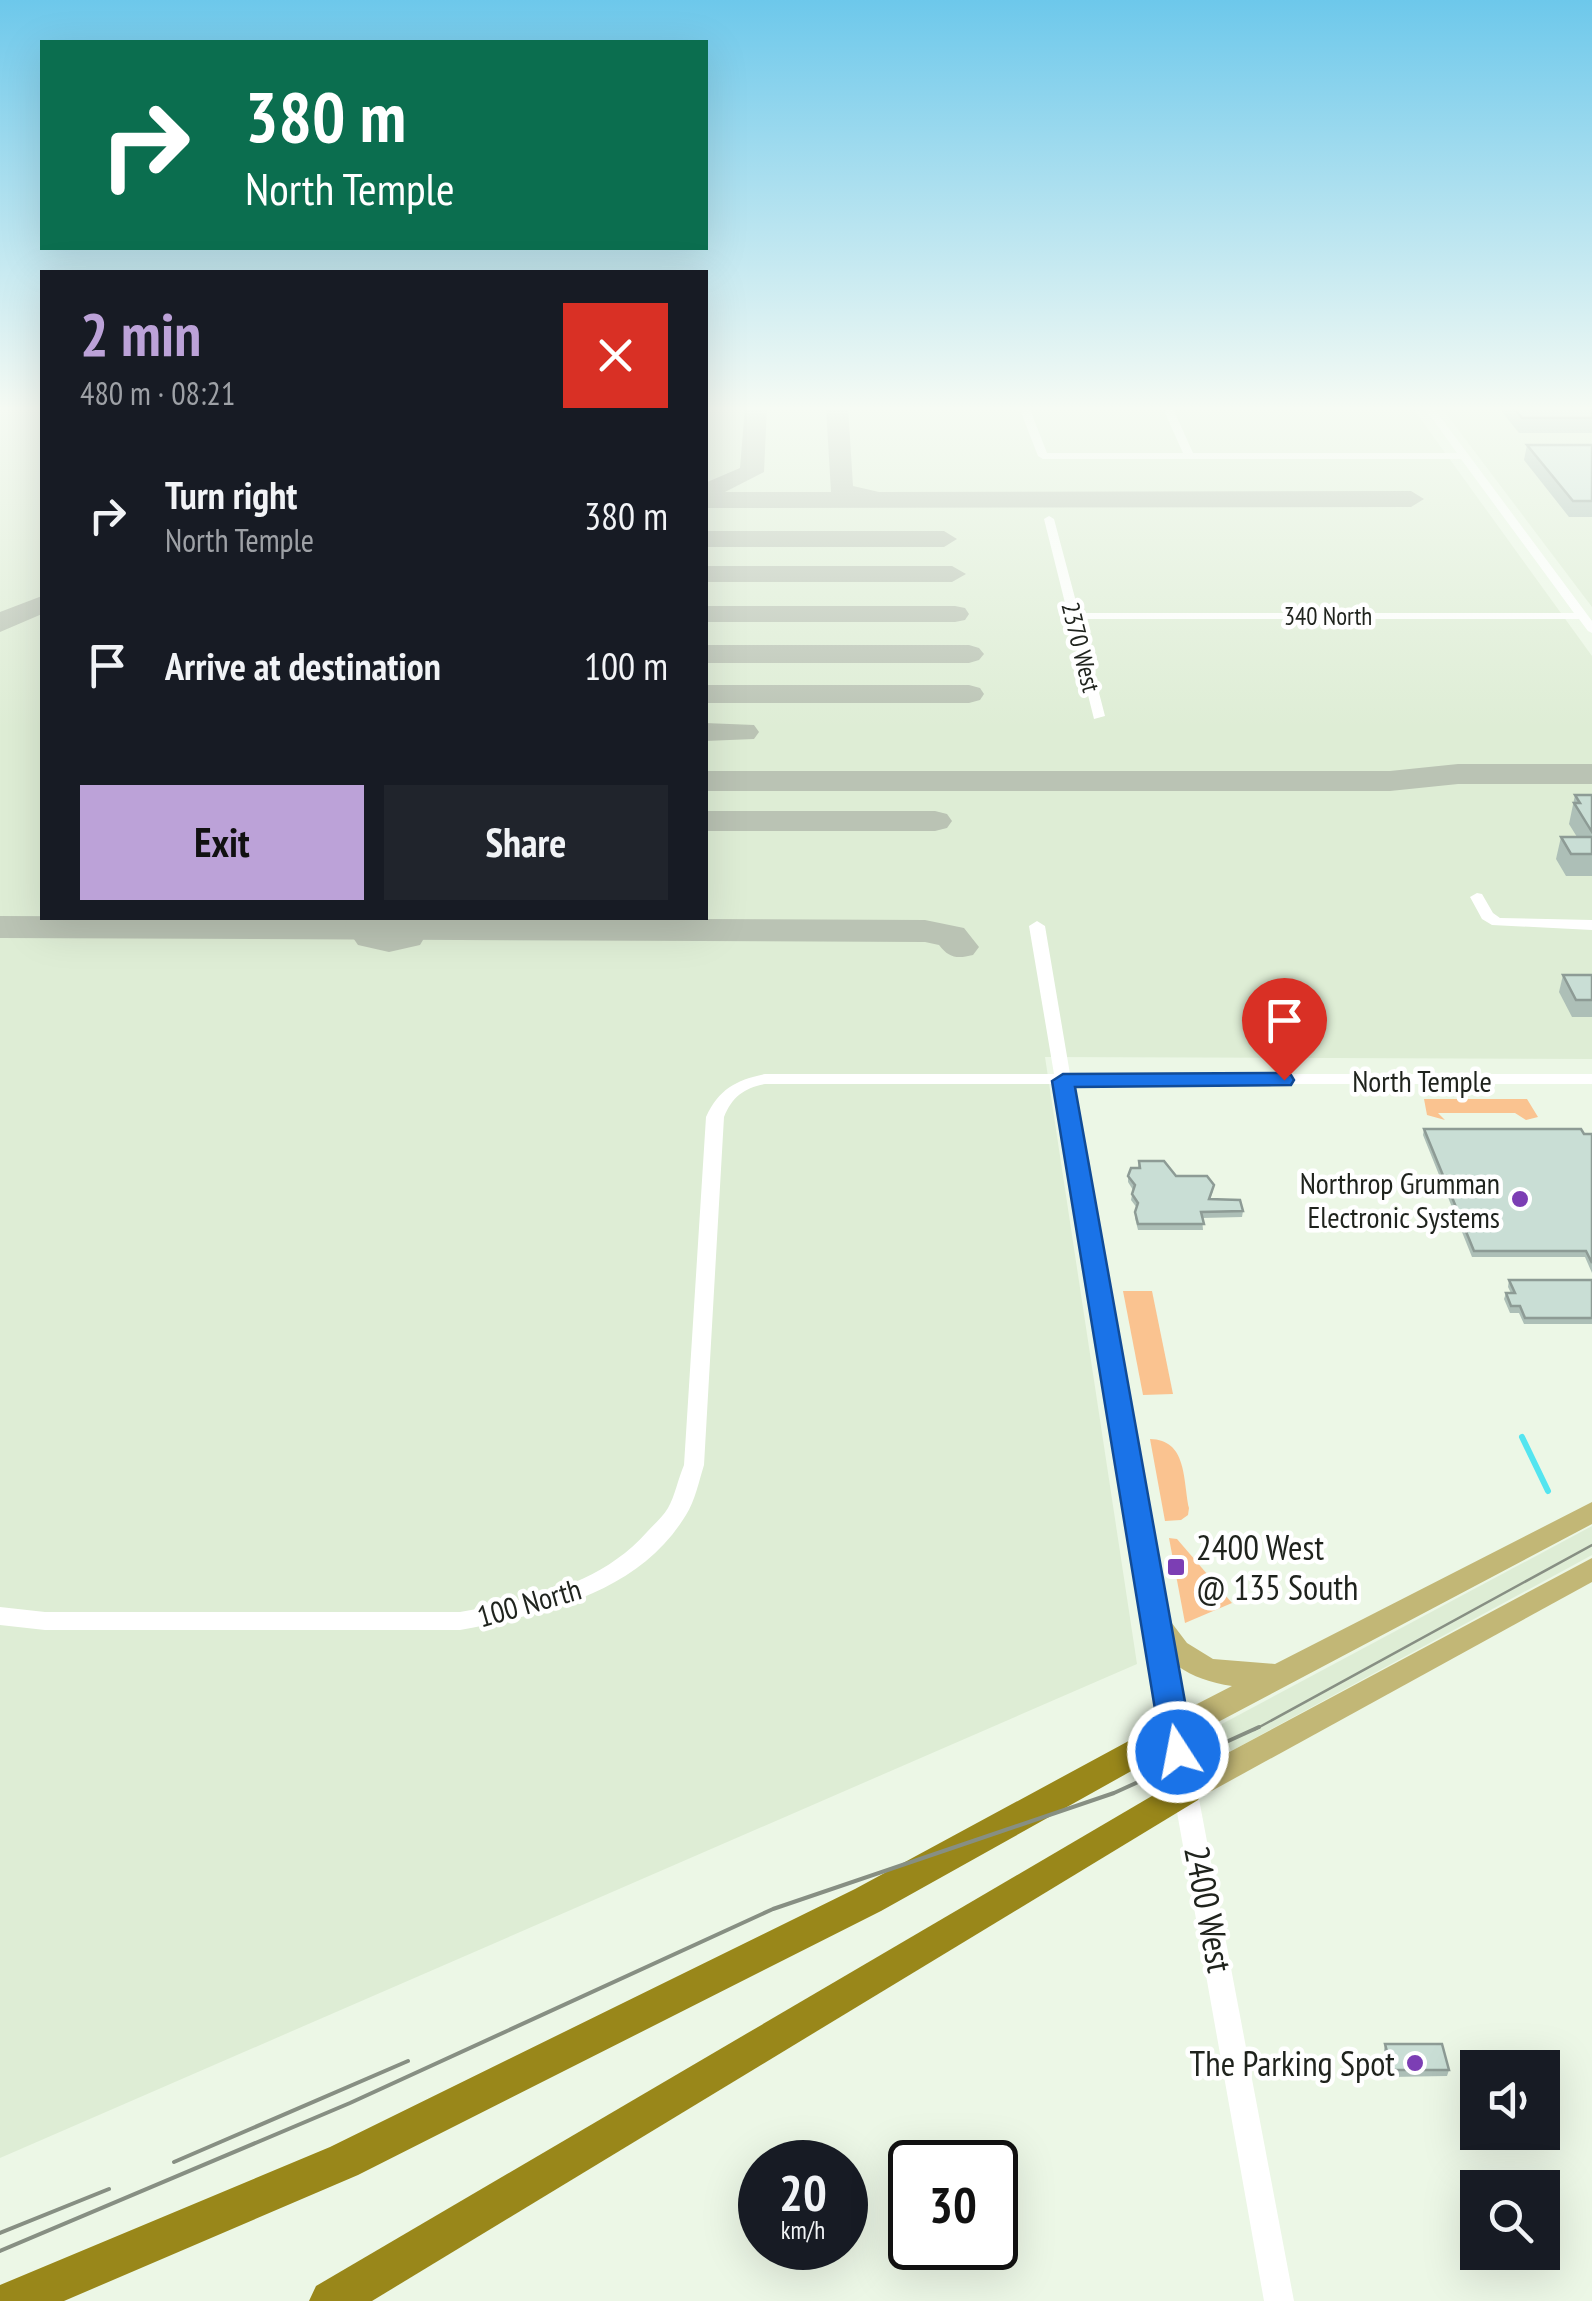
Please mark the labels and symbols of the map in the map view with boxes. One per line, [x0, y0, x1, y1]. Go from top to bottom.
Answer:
street label: 2370 West [1054, 599, 1108, 695]
street label: 340 North [1284, 600, 1372, 632]
pin [1242, 978, 1327, 1081]
street label: North Temple [1352, 1061, 1492, 1100]
place label: Northrop Grumman Electronic Systems [1300, 1163, 1500, 1236]
marker: Northrop Grumman Electronic Systems [1509, 1188, 1531, 1210]
place label: 2400 West @ 135 South [1196, 1524, 1358, 1610]
marker: 2400 West @ 135 South [1165, 1556, 1187, 1578]
street label: 100 North [473, 1569, 585, 1635]
position arrow [1126, 1700, 1230, 1804]
street label: 2400 West [1174, 1842, 1244, 1977]
place label: The Parking Spot [1190, 2040, 1395, 2086]
marker: The Parking Spot [1404, 2052, 1426, 2074]
speed limit sign: 30 [888, 2140, 1018, 2270]

